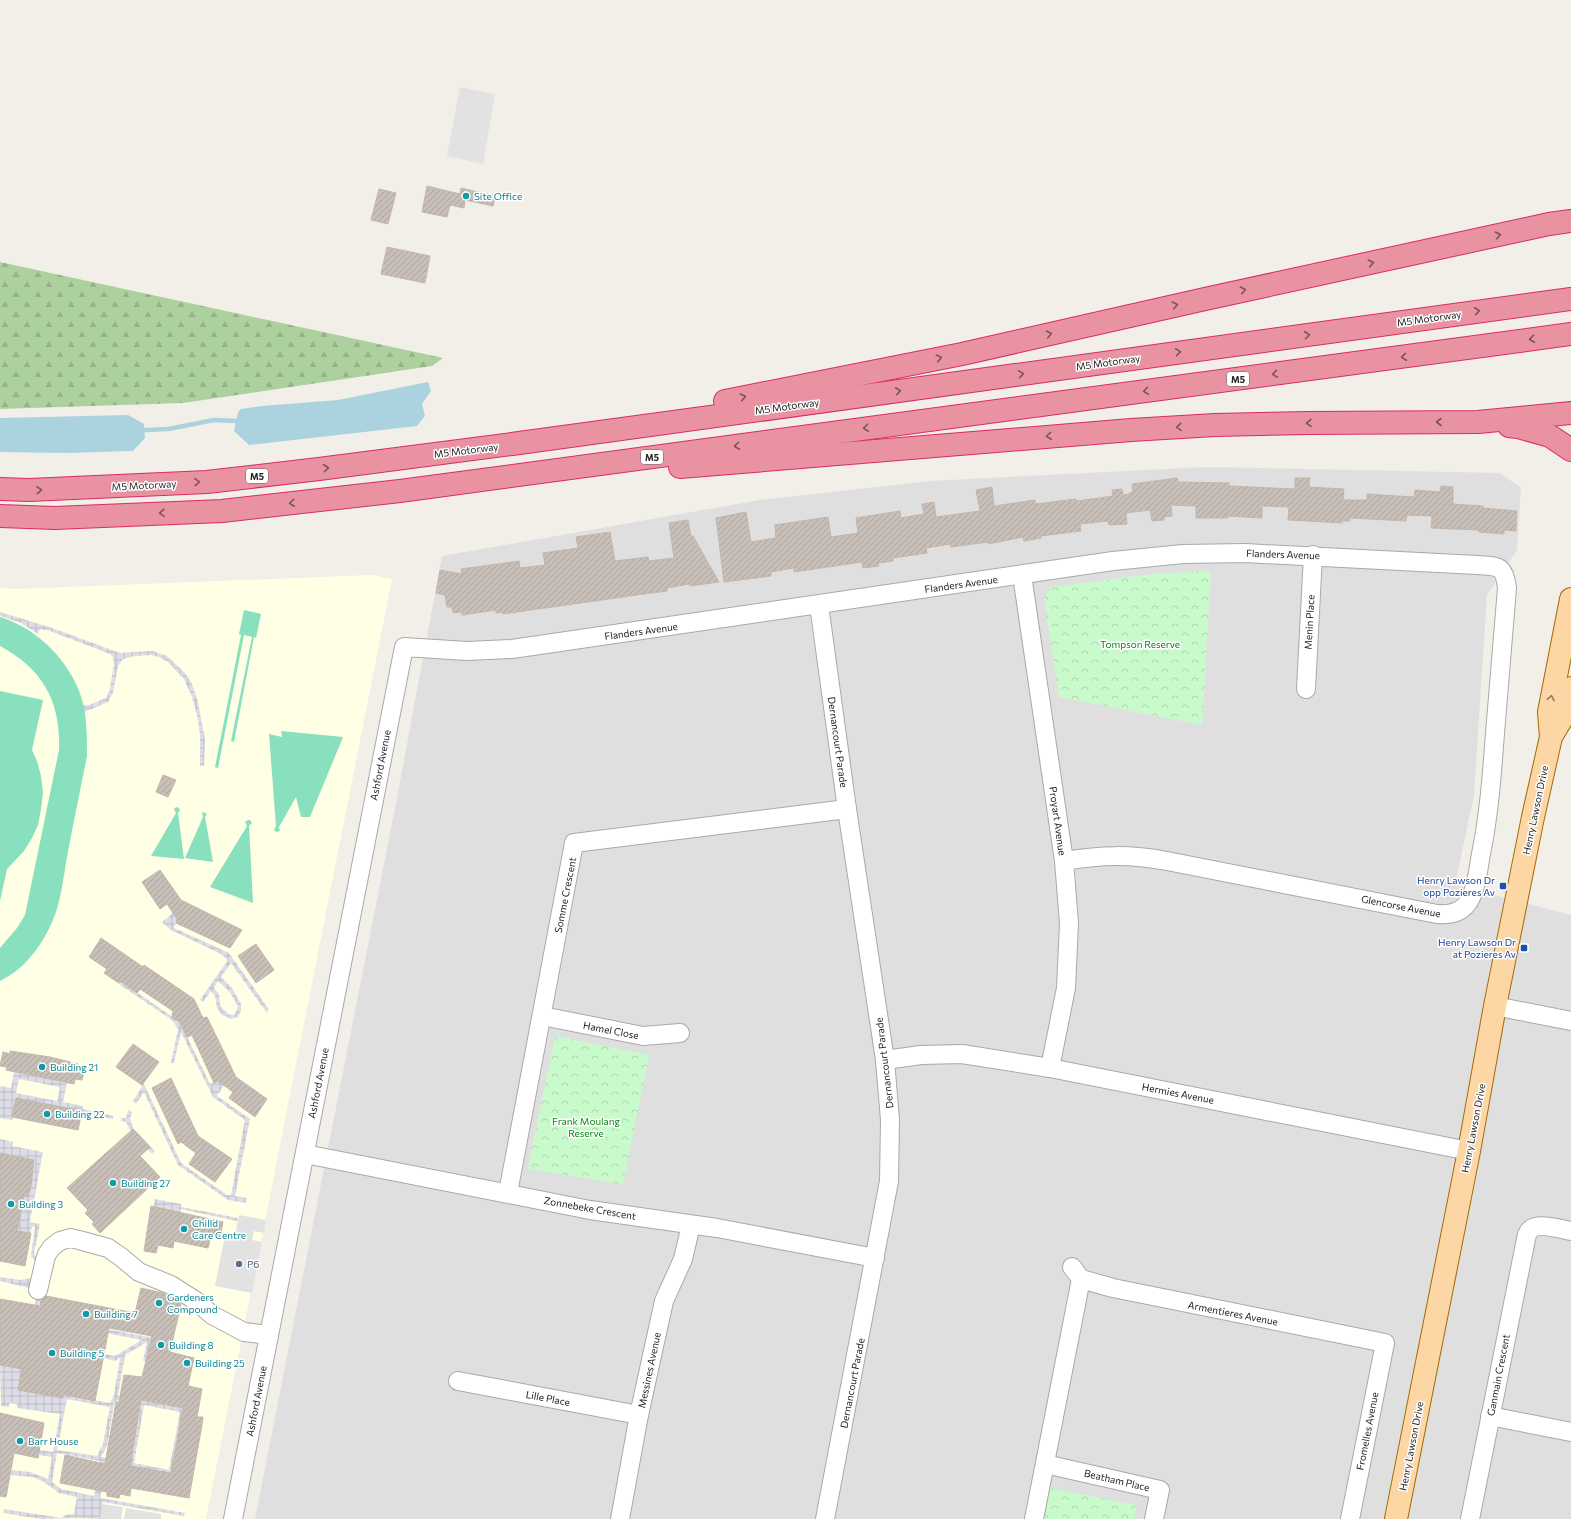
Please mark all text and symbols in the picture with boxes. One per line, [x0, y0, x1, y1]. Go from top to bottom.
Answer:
place label: Site Office [474, 190, 522, 202]
marker: Site Office [461, 191, 471, 201]
one-way arrow [1495, 232, 1501, 240]
one-way arrow [1367, 259, 1374, 267]
one-way arrow [1240, 287, 1246, 295]
one-way arrow [1172, 302, 1179, 310]
one-way arrow [1474, 307, 1480, 316]
street label: M5 Motorway [1396, 308, 1462, 328]
one-way arrow [1045, 330, 1052, 338]
one-way arrow [1304, 331, 1310, 340]
one-way arrow [1529, 334, 1535, 343]
one-way arrow [1175, 348, 1181, 357]
street label: M5 Motorway [1075, 352, 1141, 372]
one-way arrow [1400, 352, 1407, 361]
one-way arrow [936, 355, 942, 363]
one-way arrow [1272, 369, 1278, 378]
one-way arrow [1018, 370, 1024, 379]
road number: M5 [1227, 372, 1249, 386]
one-way arrow [1143, 386, 1149, 395]
one-way arrow [895, 387, 901, 396]
one-way arrow [740, 394, 746, 402]
street label: M5 Motorway [754, 396, 820, 416]
one-way arrow [1436, 418, 1442, 426]
one-way arrow [1306, 419, 1312, 427]
one-way arrow [1176, 422, 1182, 431]
one-way arrow [863, 424, 869, 433]
one-way arrow [1046, 432, 1052, 441]
street label: M5 Motorway [433, 440, 499, 460]
one-way arrow [734, 441, 740, 450]
road number: M5 [641, 450, 663, 464]
one-way arrow [323, 464, 329, 473]
road number: M5 [246, 469, 268, 483]
street label: M5 Motorway [111, 477, 177, 493]
one-way arrow [194, 478, 200, 486]
one-way arrow [36, 485, 42, 494]
one-way arrow [289, 498, 295, 507]
one-way arrow [159, 509, 165, 518]
street label: Flanders Avenue [1246, 547, 1320, 561]
street label: Flanders Avenue [924, 573, 998, 595]
street label: Menin Place [1302, 594, 1316, 650]
street label: Flanders Avenue [604, 620, 678, 642]
park label: Tompson Reserve [1100, 638, 1180, 650]
one-way arrow [1547, 695, 1555, 701]
street label: Dernancourt Parade [826, 696, 850, 788]
street label: Ashford Avenue [367, 729, 393, 801]
street label: Henry Lawson Drive [1520, 764, 1550, 856]
street label: Proyart Avenue [1047, 786, 1069, 856]
street label: Somme Crescent [552, 856, 578, 934]
place label: Henry Lawson Dr opp Pozieres Av [1417, 874, 1495, 898]
marker: Henry Lawson Dr opp Pozieres Av [1498, 881, 1508, 891]
street label: Glencorse Avenue [1360, 892, 1442, 920]
place label: Henry Lawson Dr at Pozieres Av [1438, 936, 1516, 960]
marker: Henry Lawson Dr at Pozieres Av [1519, 943, 1529, 953]
street label: Dernancourt Parade [872, 1017, 896, 1109]
street label: Hamel Close [582, 1019, 640, 1041]
street label: Ashford Avenue [305, 1047, 331, 1119]
place label: Building 21 [50, 1061, 98, 1073]
marker: Building 21 [37, 1062, 47, 1072]
street label: Hermies Avenue [1141, 1080, 1215, 1106]
street label: Henry Lawson Drive [1458, 1082, 1488, 1174]
place label: Building 22 [55, 1108, 105, 1120]
marker: Building 22 [42, 1109, 52, 1119]
park label: Frank Moulang Reserve [552, 1115, 620, 1139]
place label: Building 27 [121, 1177, 170, 1189]
marker: Building 27 [108, 1178, 118, 1188]
street label: Zonnebeke Crescent [543, 1194, 637, 1222]
place label: Building 3 [19, 1198, 64, 1210]
marker: Building 3 [6, 1199, 16, 1209]
place label: Chilld Care Centre [192, 1217, 246, 1241]
marker: Chilld Care Centre [179, 1224, 189, 1234]
place label: P6 [247, 1258, 259, 1270]
marker: P6 [234, 1259, 244, 1269]
place label: Gardeners Compound [167, 1291, 218, 1315]
marker: Gardeners Compound [154, 1298, 164, 1308]
street label: Armentieres Avenue [1187, 1298, 1279, 1328]
place label: Building 7 [94, 1308, 138, 1320]
marker: Building 7 [81, 1309, 91, 1319]
street label: Messines Avenue [635, 1331, 663, 1409]
street label: Ganmain Crescent [1484, 1333, 1512, 1417]
street label: Dernancourt Parade [837, 1337, 867, 1429]
place label: Building 8 [169, 1339, 214, 1351]
marker: Building 8 [156, 1340, 166, 1350]
place label: Building 5 [60, 1347, 105, 1359]
marker: Building 5 [47, 1348, 57, 1358]
place label: Building 25 [195, 1357, 245, 1369]
marker: Building 25 [182, 1358, 192, 1368]
street label: Ashford Avenue [243, 1365, 269, 1437]
street label: Lille Place [525, 1388, 571, 1408]
street label: Fromelles Avenue [1354, 1391, 1380, 1471]
street label: Henry Lawson Drive [1396, 1400, 1426, 1492]
place label: Barr House [28, 1435, 78, 1447]
marker: Barr House [15, 1436, 25, 1446]
street label: Beatham Place [1083, 1467, 1151, 1493]

